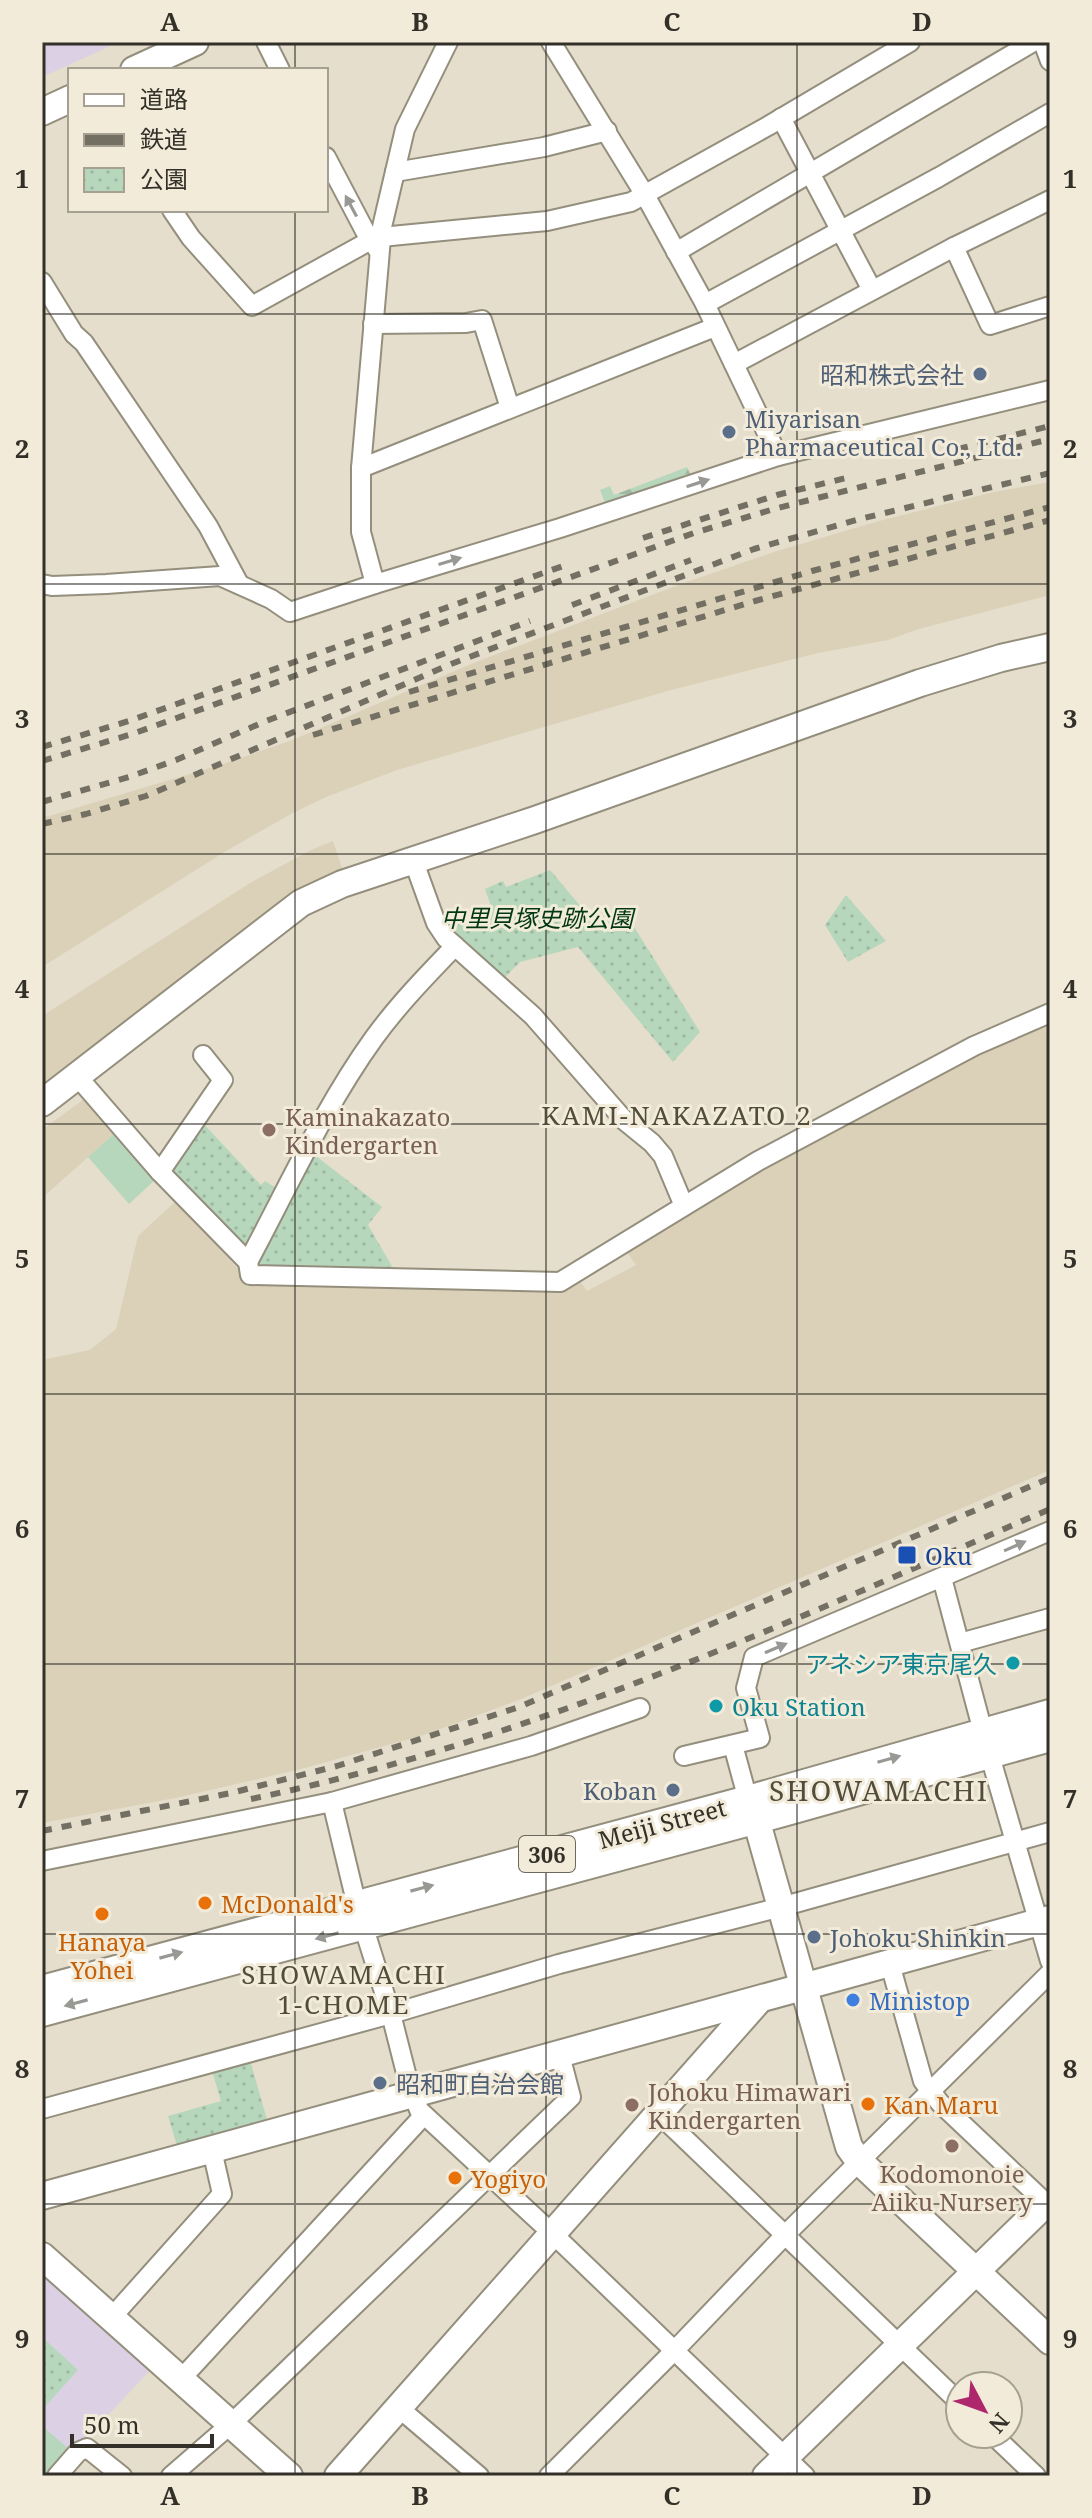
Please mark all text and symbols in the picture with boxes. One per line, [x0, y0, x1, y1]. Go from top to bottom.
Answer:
text: A [160, 3, 180, 39]
text: B [411, 3, 429, 39]
text: C [663, 3, 681, 39]
text: D [912, 3, 932, 39]
legend [68, 68, 328, 212]
text: 道路 [140, 82, 188, 115]
text: 鉄道 [140, 122, 188, 155]
text: 1 [15, 160, 29, 196]
text: 1 [1063, 160, 1077, 196]
text: 公園 [140, 162, 188, 195]
one-way arrow [345, 194, 358, 217]
place label: 昭和株式会社 [820, 358, 964, 391]
marker: 昭和株式会社 [971, 365, 989, 383]
place label: Miyarisan Pharmaceutical Co., Ltd. [745, 402, 1022, 463]
marker: Miyarisan Pharmaceutical Co., Ltd. [720, 423, 738, 441]
text: 2 [15, 430, 29, 466]
text: 2 [1063, 430, 1077, 466]
one-way arrow [686, 477, 710, 489]
one-way arrow [439, 554, 463, 567]
text: 3 [15, 700, 29, 736]
text: 3 [1063, 700, 1077, 736]
park label: 中里貝塚史跡公園 [441, 901, 636, 934]
text: 4 [15, 970, 30, 1006]
text: 4 [1063, 970, 1078, 1006]
district label: KAMI-NAKAZATO 2 [541, 1097, 813, 1133]
place label: Kaminakazato Kindergarten [285, 1100, 450, 1161]
marker: Kaminakazato Kindergarten [260, 1121, 278, 1139]
text: 5 [15, 1240, 29, 1276]
text: 5 [1063, 1240, 1077, 1276]
text: 6 [15, 1510, 29, 1546]
text: 6 [1063, 1510, 1077, 1546]
place label: Oku [925, 1539, 972, 1572]
one-way arrow [1003, 1540, 1026, 1553]
marker: Oku [896, 1544, 918, 1566]
one-way arrow [764, 1642, 787, 1655]
place label: アネシア東京尾久 [805, 1647, 997, 1680]
marker: アネシア東京尾久 [1004, 1654, 1022, 1672]
place label: Oku Station [732, 1690, 866, 1723]
marker: Oku Station [707, 1697, 725, 1715]
one-way arrow [877, 1752, 901, 1765]
district label: SHOWAMACHI [769, 1771, 989, 1809]
place label: Koban [583, 1774, 657, 1807]
text: 7 [15, 1780, 29, 1816]
text: 7 [1063, 1780, 1077, 1816]
marker: Koban [664, 1781, 682, 1799]
street label: Meiji Street [594, 1790, 730, 1856]
road number: 306 [519, 1836, 575, 1872]
one-way arrow [410, 1881, 435, 1893]
place label: McDonald's [221, 1887, 354, 1920]
marker: McDonald's [196, 1894, 214, 1912]
marker: Hanaya Yohei [93, 1905, 111, 1923]
place label: Johoku Shinkin [829, 1921, 1006, 1954]
place label: Hanaya Yohei [58, 1925, 146, 1986]
marker: Johoku Shinkin [805, 1928, 823, 1946]
one-way arrow [314, 1930, 339, 1942]
one-way arrow [160, 1948, 184, 1961]
district label: SHOWAMACHI 1-CHOME [241, 1956, 447, 2022]
place label: Ministop [869, 1984, 970, 2017]
marker: Ministop [844, 1991, 862, 2009]
one-way arrow [63, 1997, 88, 2009]
text: 8 [15, 2050, 29, 2086]
text: 8 [1063, 2050, 1077, 2086]
place label: 昭和町自治会館 [396, 2067, 564, 2100]
marker: 昭和町自治会館 [371, 2074, 389, 2092]
place label: Johoku Himawari Kindergarten [647, 2075, 851, 2136]
place label: Kan Maru [884, 2088, 999, 2121]
marker: Kan Maru [859, 2095, 877, 2113]
marker: Johoku Himawari Kindergarten [623, 2096, 641, 2114]
marker: Kodomonoie Aiiku Nursery [943, 2137, 961, 2155]
place label: Kodomonoie Aiiku Nursery [871, 2157, 1033, 2218]
place label: Yogiyo [470, 2162, 546, 2195]
marker: Yogiyo [446, 2169, 464, 2187]
text: 9 [15, 2320, 29, 2356]
text: 9 [1063, 2320, 1077, 2356]
north arrow [944, 2370, 1024, 2450]
scale bar [72, 2398, 212, 2448]
text: N [983, 2407, 1017, 2440]
text: 50 m [84, 2408, 140, 2441]
text: A [160, 2477, 180, 2513]
text: B [411, 2477, 429, 2513]
text: C [663, 2477, 681, 2513]
text: D [912, 2477, 932, 2513]

